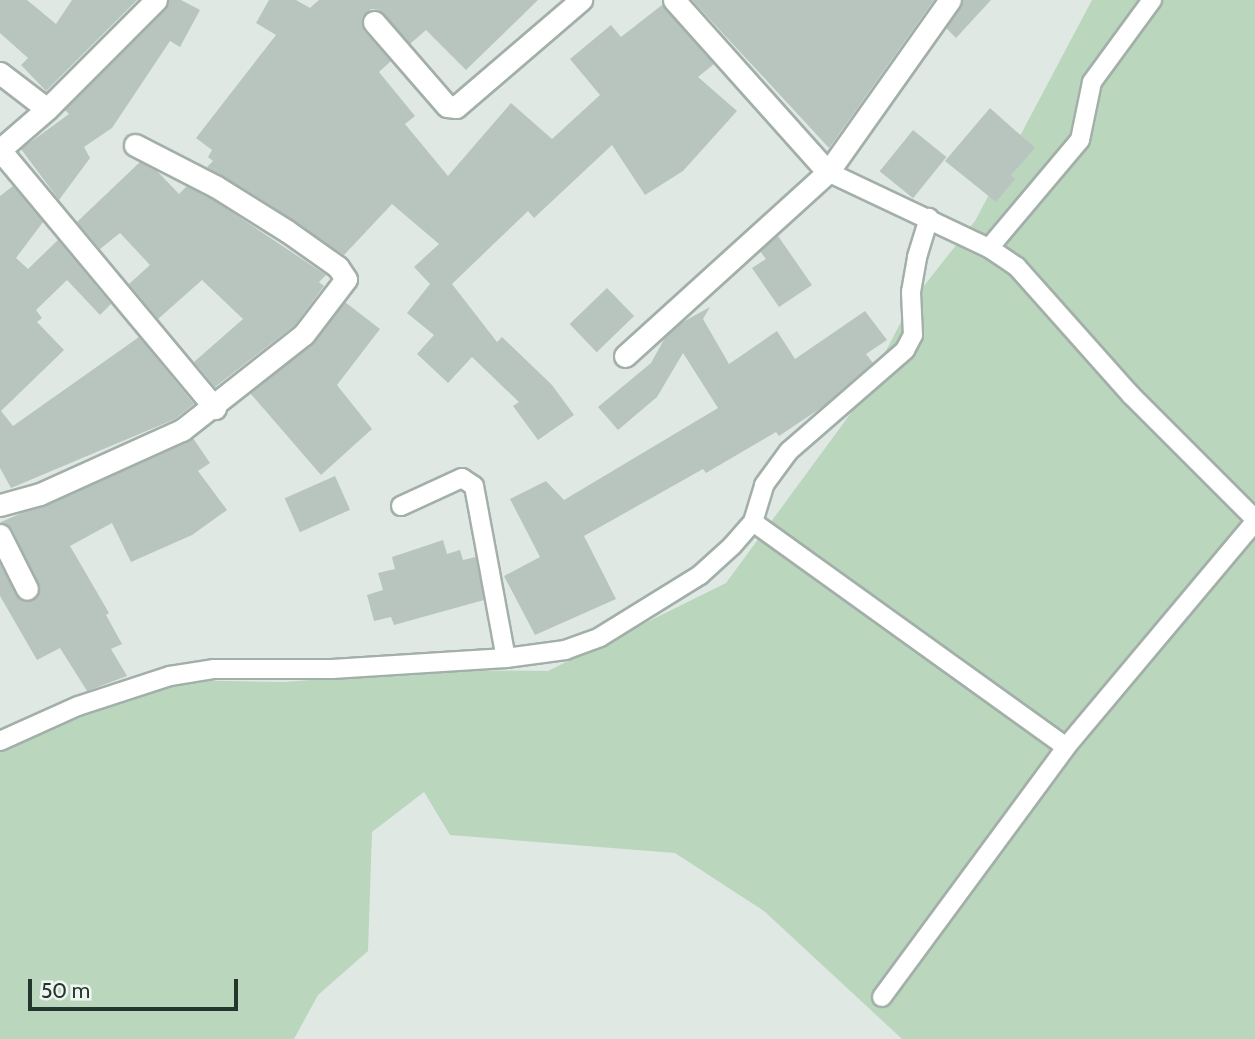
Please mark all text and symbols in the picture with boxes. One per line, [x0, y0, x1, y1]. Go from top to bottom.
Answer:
scale bar [32, 965, 242, 1009]
text: 50 m [41, 978, 90, 1003]

